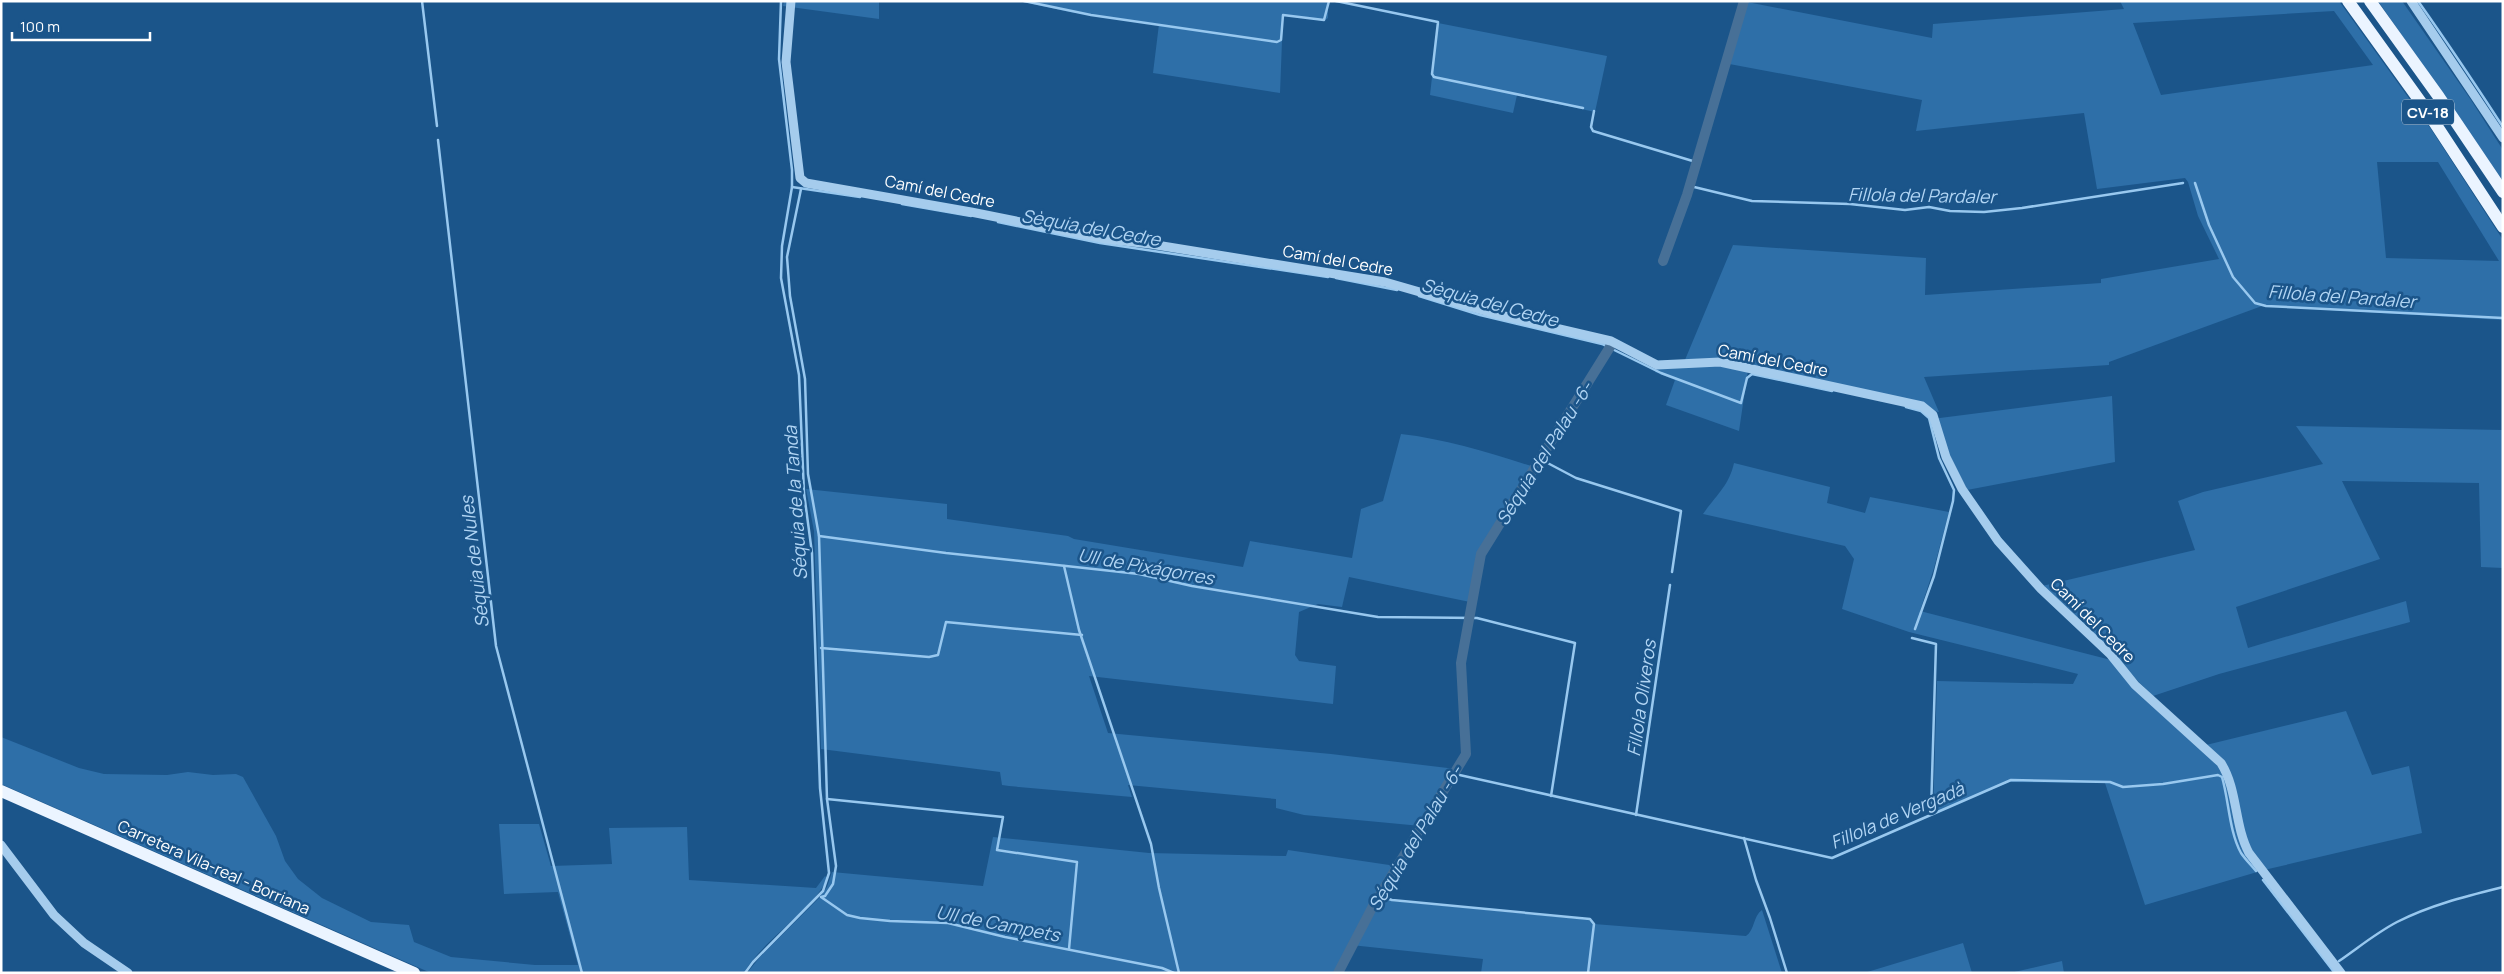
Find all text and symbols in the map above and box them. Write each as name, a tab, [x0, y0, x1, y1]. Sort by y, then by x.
scale bar	[12, 10, 150, 42]
text: 100 m	[20, 16, 60, 37]
road number: CV-18	[2402, 100, 2454, 124]
street label: Camí del Cedre	[883, 170, 997, 212]
water label: Fillola del Pardaler	[1848, 182, 1999, 208]
water label: Sèquia del Cedre	[1020, 203, 1164, 251]
street label: Camí del Cedre	[1281, 239, 1395, 281]
water label: Sèquia del Cedre	[1419, 272, 1562, 332]
water label: Fillola del Pardaler	[2267, 279, 2419, 313]
street label: Camí del Cedre	[1716, 339, 1830, 381]
water label: Séquia del Palau -6-	[1490, 375, 1599, 529]
water label: Séquia de la Tanda	[778, 424, 812, 581]
water label: Séquia de Nules	[454, 493, 494, 629]
water label: Ull de Pixágorres	[1076, 542, 1217, 590]
street label: Camí del Cedre	[2046, 573, 2140, 667]
water label: Fillola Oliveros	[1621, 637, 1661, 758]
water label: Séquia del Palau -6-	[1362, 760, 1469, 915]
water label: Fillola de Vergadà	[1827, 776, 1968, 854]
street label: Carretera Vila-real - Borriana	[114, 814, 314, 920]
water label: Ull de Campets	[934, 899, 1063, 947]

